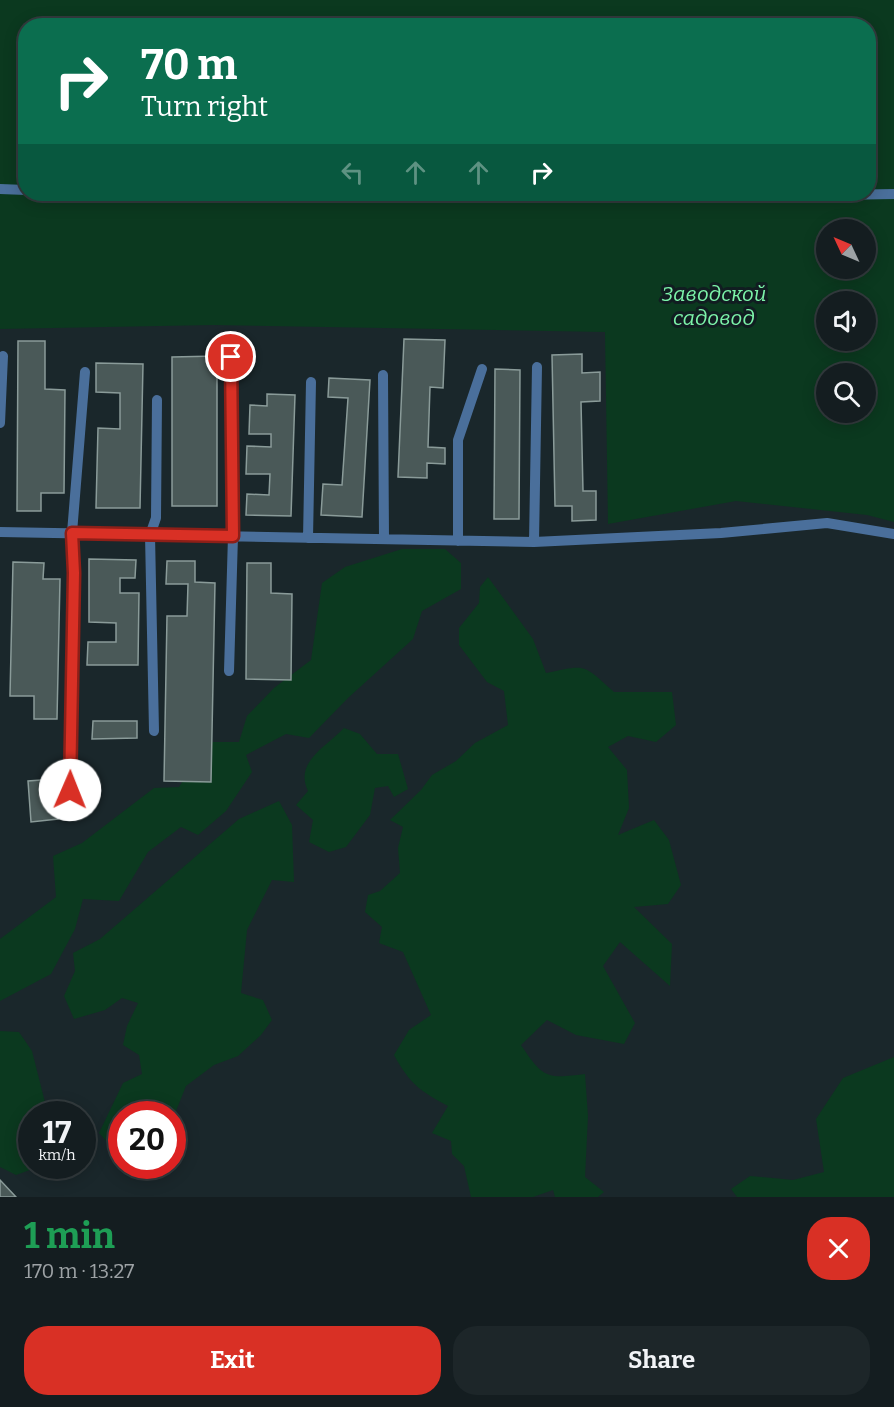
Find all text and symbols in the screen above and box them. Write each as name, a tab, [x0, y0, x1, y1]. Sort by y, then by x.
text: 70 m	[141, 40, 237, 90]
icon: right	[42, 42, 120, 120]
text: Turn right	[141, 91, 268, 123]
icon: left	[336, 156, 369, 189]
icon: ahead	[399, 156, 432, 189]
icon: ahead	[462, 156, 495, 189]
icon: right	[525, 156, 558, 189]
north arrow	[816, 219, 876, 279]
map controls	[816, 219, 876, 423]
park label: Заводской садовод	[662, 281, 766, 331]
button: sound	[816, 291, 876, 351]
pin	[205, 331, 256, 382]
icon: arrive	[214, 340, 247, 373]
button: search	[816, 363, 876, 423]
position arrow	[38, 758, 102, 822]
speed limit sign: 20	[108, 1101, 186, 1179]
text: 17	[43, 1115, 71, 1151]
text: km/h	[38, 1146, 76, 1164]
text: 1 min	[24, 1214, 115, 1258]
button: close	[807, 1217, 870, 1280]
text: 170 m · 13:27	[24, 1259, 134, 1283]
button: Exit	[24, 1326, 441, 1395]
button: Share	[453, 1326, 870, 1395]

